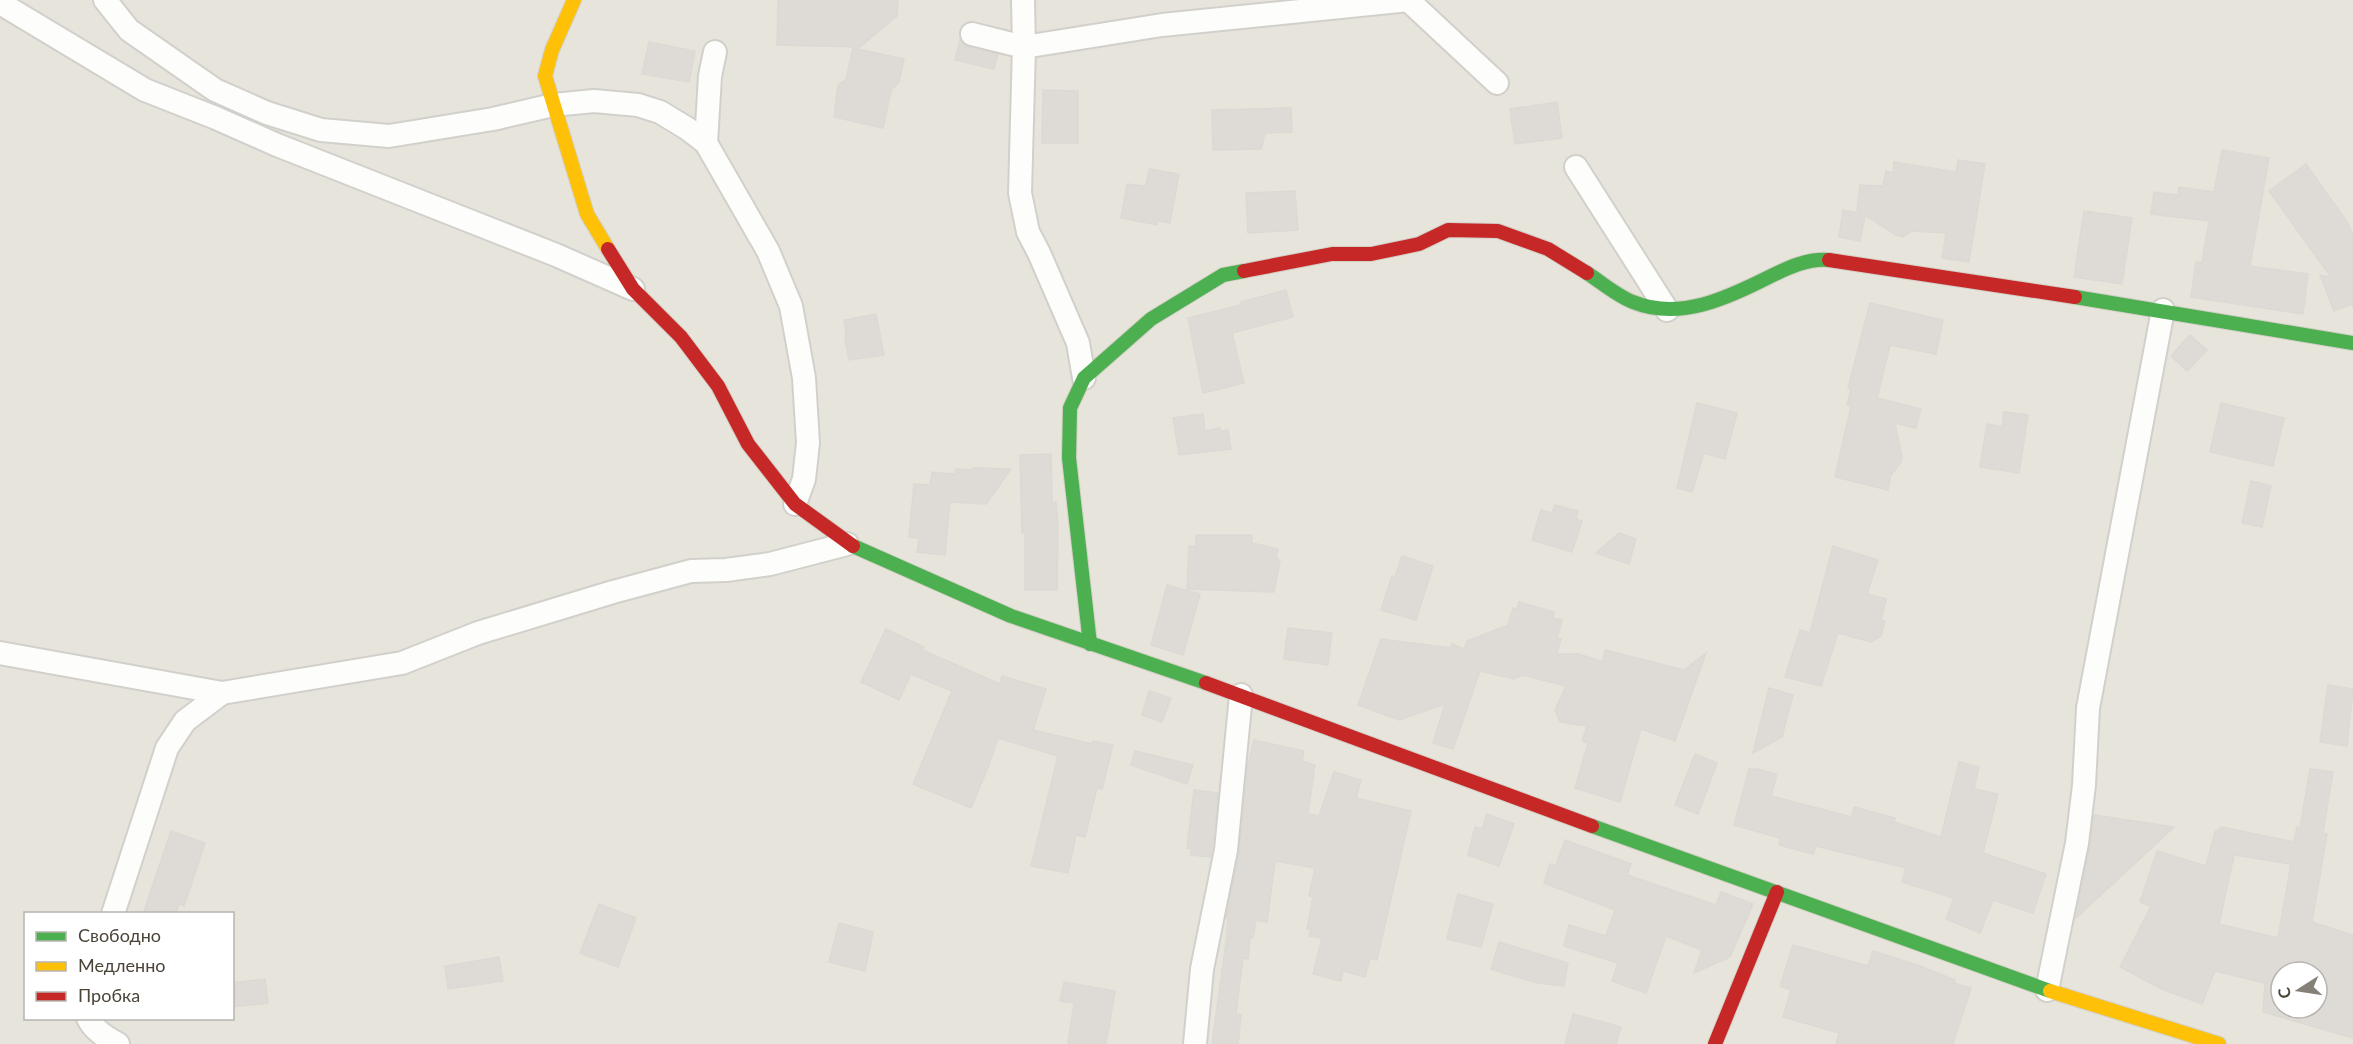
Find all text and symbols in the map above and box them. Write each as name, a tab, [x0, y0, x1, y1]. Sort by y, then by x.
legend	[24, 912, 234, 1020]
text: Свободно	[78, 924, 161, 946]
text: Медленно	[78, 954, 166, 976]
north arrow	[2269, 960, 2329, 1020]
text: Пробка	[78, 984, 140, 1006]
text: С	[2273, 986, 2294, 1000]

